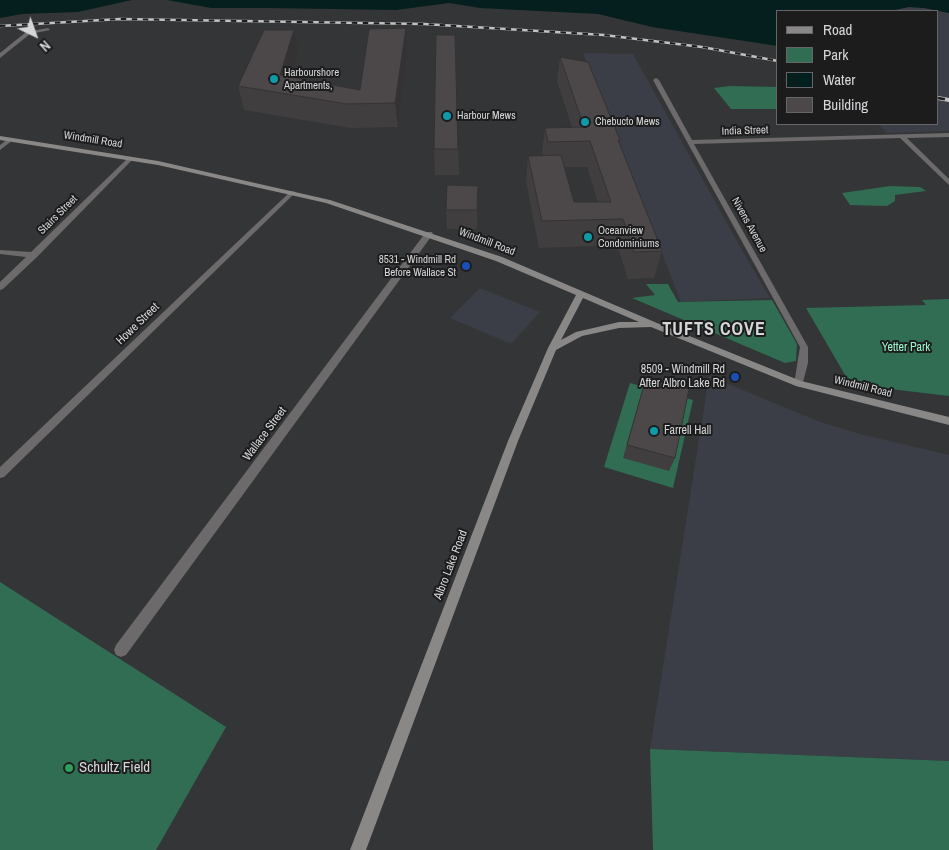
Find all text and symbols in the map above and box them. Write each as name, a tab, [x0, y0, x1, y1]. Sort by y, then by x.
north arrow	[10, 10, 60, 60]
legend	[776, 10, 939, 125]
text: Road	[823, 19, 852, 40]
text: N	[36, 37, 54, 56]
text: Park	[823, 44, 848, 65]
place label: Harbourshore Apartments,	[284, 66, 339, 92]
text: Water	[823, 69, 855, 90]
marker: Harbourshore Apartments,	[268, 73, 280, 85]
text: Building	[823, 94, 868, 115]
place label: Harbour Mews	[457, 109, 516, 123]
marker: Harbour Mews	[441, 110, 453, 122]
place label: Chebucto Mews	[595, 115, 660, 129]
marker: Chebucto Mews	[579, 116, 591, 128]
street label: India Street	[721, 124, 769, 138]
street label: Windmill Road	[63, 129, 123, 151]
street label: Stairs Street	[36, 193, 80, 237]
street label: Nivens Avenue	[728, 195, 770, 255]
place label: Oceanview Condominiums	[598, 224, 659, 250]
street label: Windmill Road	[457, 225, 517, 259]
marker: Oceanview Condominiums	[582, 231, 594, 243]
place label: 8531 - Windmill Rd Before Wallace St	[379, 253, 456, 279]
marker: 8531 - Windmill Rd Before Wallace St	[460, 260, 472, 272]
street label: Howe Street	[114, 300, 162, 348]
district label: TUFTS COVE	[661, 319, 767, 341]
park label: Yetter Park	[882, 341, 930, 355]
place label: 8509 - Windmill Rd After Albro Lake Rd	[639, 363, 725, 391]
marker: 8509 - Windmill Rd After Albro Lake Rd	[729, 371, 741, 383]
street label: Windmill Road	[833, 373, 893, 401]
street label: Wallace Street	[240, 404, 290, 464]
place label: Farrell Hall	[664, 424, 711, 438]
marker: Farrell Hall	[648, 425, 660, 437]
street label: Albro Lake Road	[431, 528, 471, 602]
place label: Schultz Field	[79, 759, 150, 777]
marker: Schultz Field	[63, 762, 75, 774]

